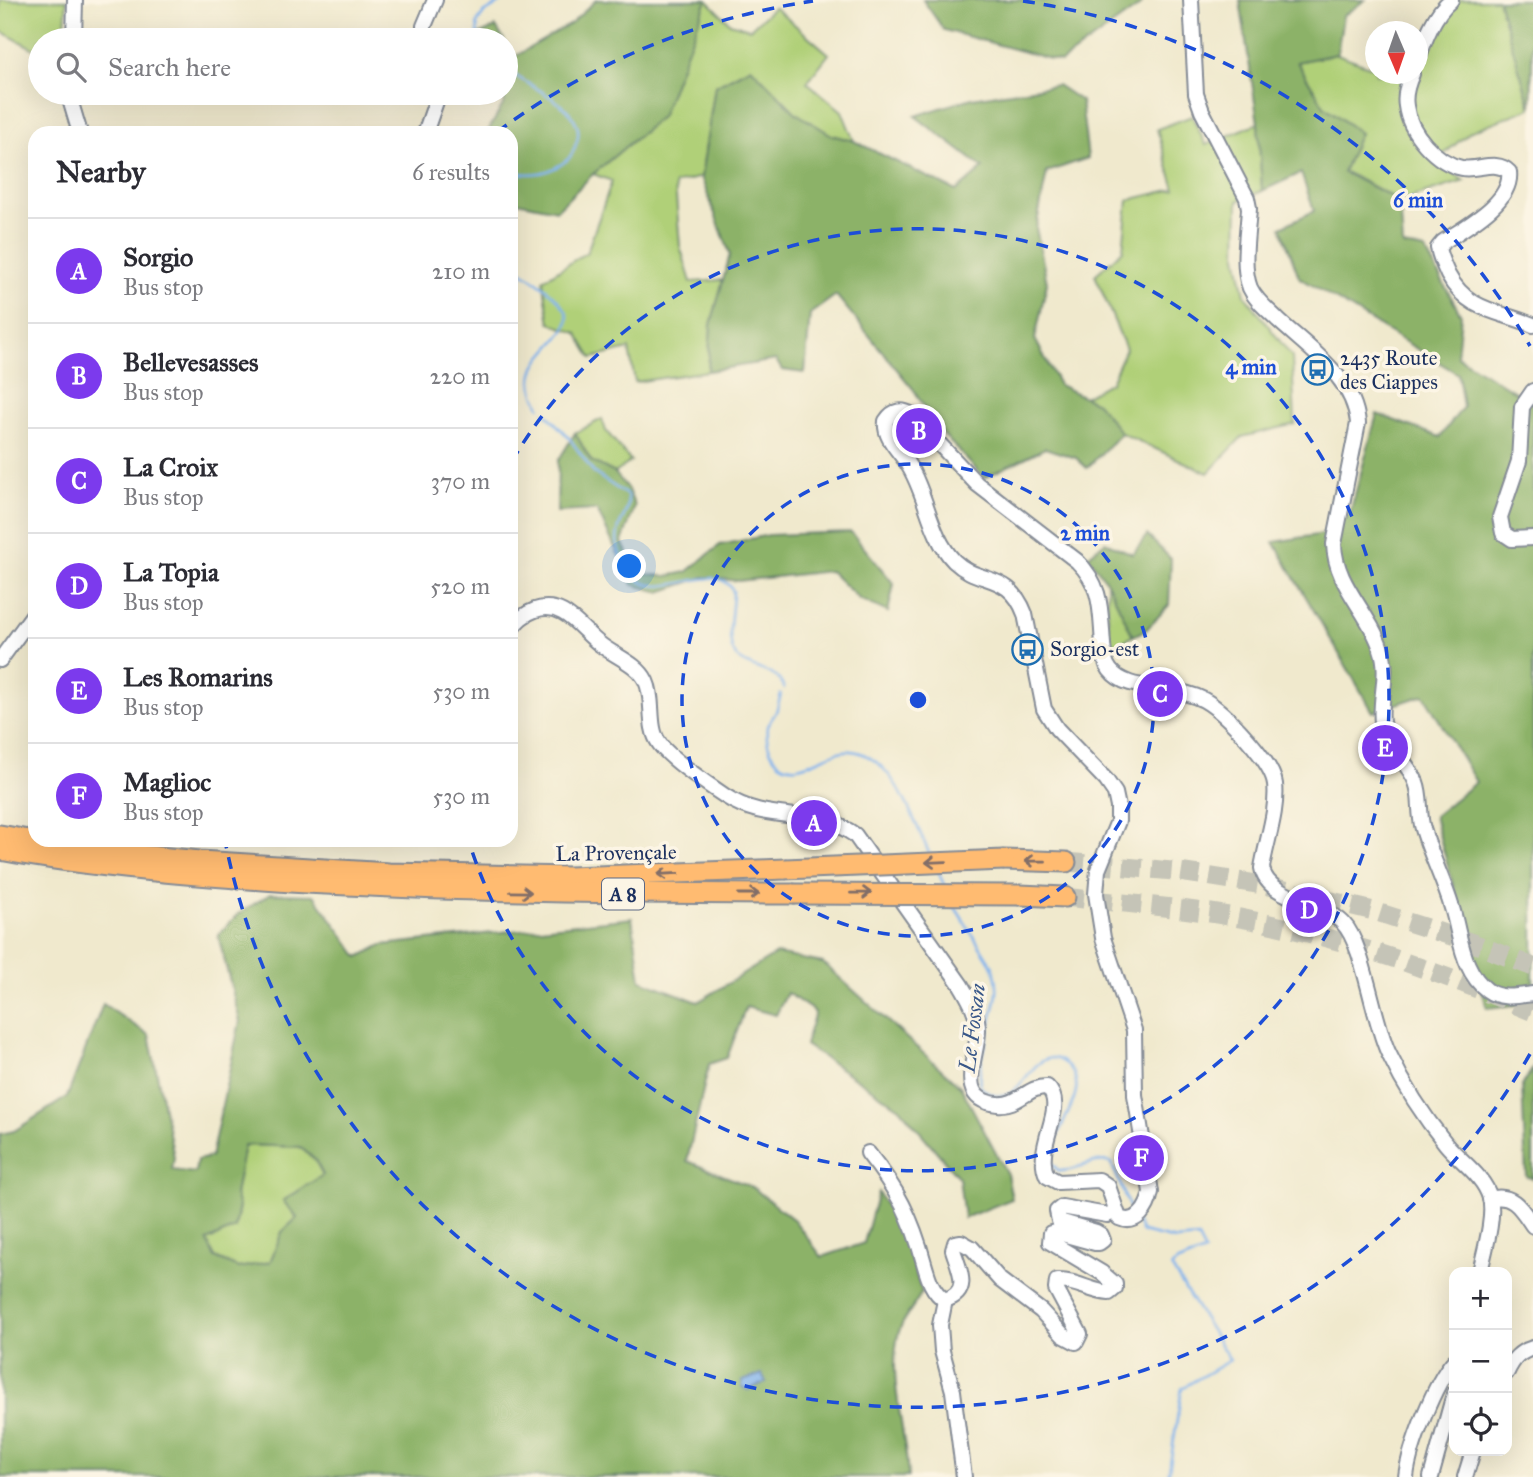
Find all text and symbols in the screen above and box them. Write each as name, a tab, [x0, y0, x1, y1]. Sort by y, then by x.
north arrow	[1365, 21, 1428, 84]
search box	[28, 28, 518, 105]
icon: search	[52, 48, 90, 86]
text: Search here	[108, 51, 231, 83]
text: Nearby	[56, 154, 146, 190]
text: 6 results	[412, 158, 490, 186]
text: 6 min	[1393, 187, 1444, 213]
text: Sorgio	[123, 241, 193, 273]
text: A	[71, 257, 87, 285]
text: 210 m	[432, 257, 490, 285]
text: Bus stop	[123, 273, 204, 301]
place label: 2435 Route des Ciappes	[1340, 345, 1438, 395]
text: Bellevesasses	[123, 346, 258, 378]
bus stop icon: 2435 Route des Ciappes	[1300, 353, 1334, 387]
text: 4 min	[1225, 354, 1277, 380]
text: B	[71, 362, 87, 390]
text: 220 m	[430, 362, 490, 390]
text: Bus stop	[123, 378, 204, 406]
pin: B	[896, 405, 942, 457]
text: La Croix	[123, 451, 218, 483]
text: C	[71, 467, 87, 495]
text: 370 m	[431, 467, 490, 495]
text: Bus stop	[123, 483, 204, 511]
text: 2 min	[1060, 520, 1110, 546]
your location	[612, 549, 646, 583]
text: La Topia	[123, 556, 219, 588]
text: D	[70, 572, 88, 600]
text: 520 m	[430, 572, 490, 600]
text: Bus stop	[123, 588, 204, 616]
bus stop icon: Sorgio-est	[1010, 632, 1044, 666]
place label: Sorgio-est	[1050, 636, 1140, 662]
text: Les Romarins	[123, 661, 273, 693]
pin: C	[1137, 668, 1183, 720]
text: E	[71, 677, 87, 705]
text: 530 m	[432, 677, 490, 705]
centre of rings	[906, 688, 930, 712]
text: Bus stop	[123, 693, 204, 721]
pin: E	[1362, 722, 1408, 774]
text: Maglioc	[123, 766, 211, 798]
text: F	[71, 782, 87, 810]
text: 530 m	[432, 782, 490, 810]
pin: A	[791, 797, 837, 849]
text: Bus stop	[123, 798, 204, 826]
street label: La Provençale	[555, 839, 677, 867]
one-way arrow	[1024, 854, 1047, 868]
one-way arrow	[924, 856, 947, 869]
one-way arrow	[657, 868, 680, 881]
road number: A 8	[602, 878, 644, 909]
pin: D	[1286, 884, 1332, 936]
one-way arrow	[510, 885, 533, 899]
one-way arrow	[849, 886, 872, 900]
one-way arrow	[737, 887, 760, 901]
water label: Le Fossan	[953, 982, 991, 1075]
pin: F	[1118, 1132, 1164, 1184]
map controls	[1449, 1267, 1512, 1456]
button: +	[1449, 1267, 1512, 1330]
button: −	[1449, 1330, 1512, 1393]
button: locate	[1449, 1393, 1512, 1456]

